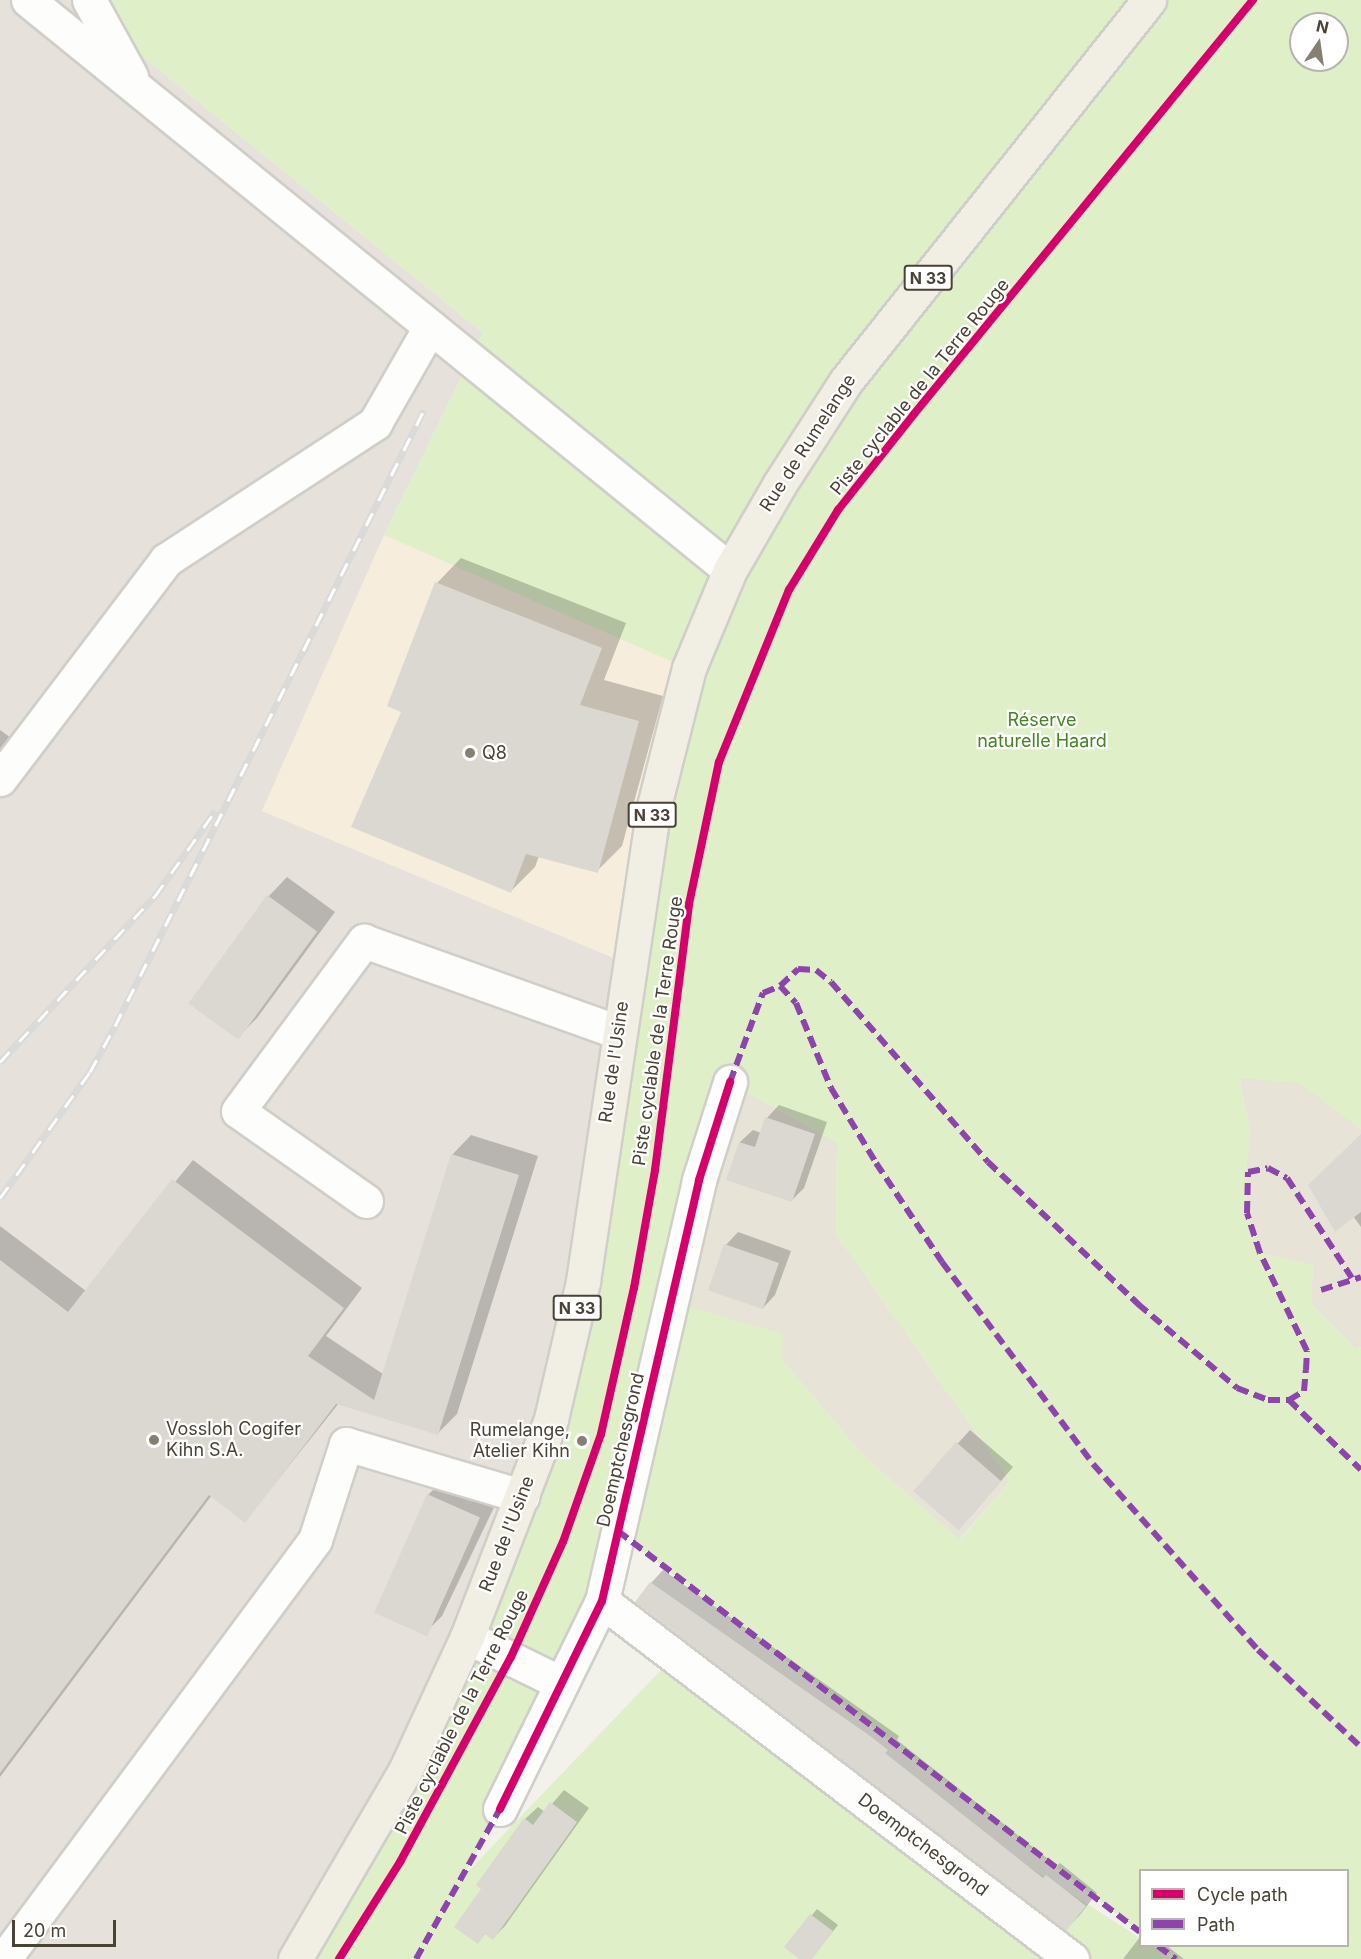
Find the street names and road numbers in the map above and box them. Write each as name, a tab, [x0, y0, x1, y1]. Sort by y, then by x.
road number: N 33	[902, 265, 954, 291]
street label: Piste cyclable de la Terre Rouge	[826, 274, 1014, 500]
street label: Rue de Rumelange	[756, 370, 860, 516]
road number: N 33	[626, 802, 678, 828]
street label: Piste cyclable de la Terre Rouge	[628, 895, 688, 1167]
street label: Rue de l'Usine	[595, 1000, 633, 1124]
road number: N 33	[552, 1295, 602, 1321]
street label: Doemptchesgrond	[593, 1371, 649, 1529]
street label: Rue de l'Usine	[475, 1473, 539, 1595]
street label: Piste cyclable de la Terre Rouge	[391, 1586, 533, 1838]
street label: Doemptchesgrond	[854, 1789, 992, 1901]

